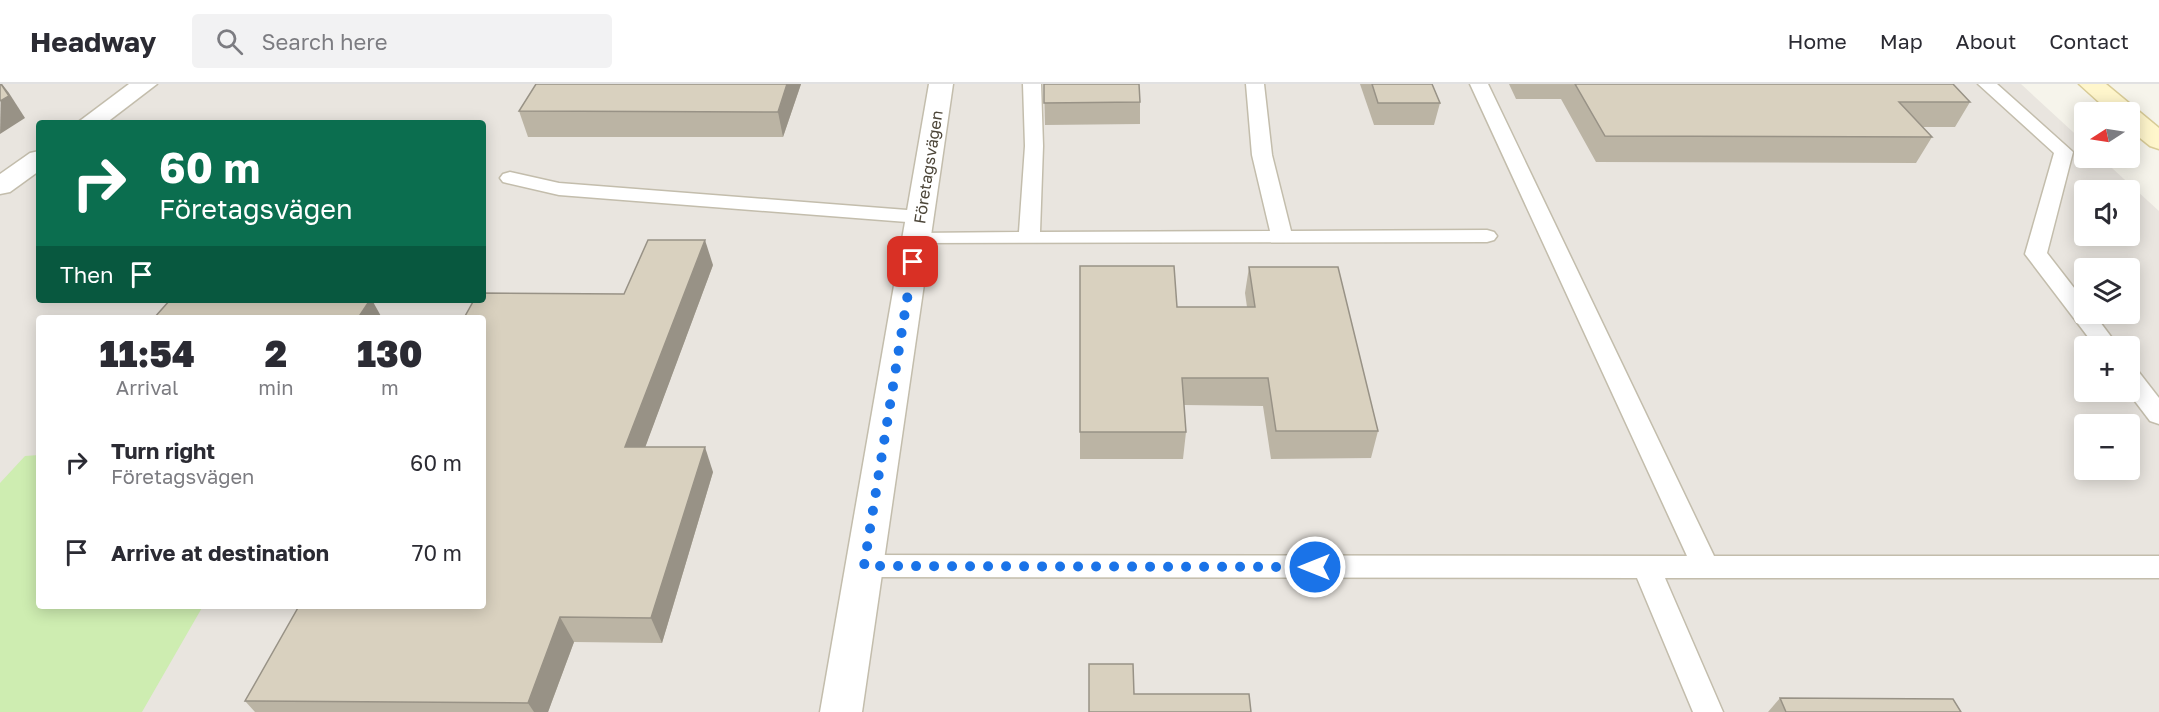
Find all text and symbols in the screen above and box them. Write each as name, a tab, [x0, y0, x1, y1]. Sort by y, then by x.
search box	[192, 14, 612, 68]
text: Headway	[30, 25, 156, 58]
icon: search	[213, 25, 246, 58]
text: Search here	[261, 28, 387, 55]
text: Home	[1787, 28, 1847, 54]
text: Map	[1880, 28, 1923, 54]
text: About	[1956, 28, 2016, 54]
text: Contact	[2049, 28, 2129, 54]
north arrow	[2074, 102, 2140, 168]
map controls	[2074, 102, 2140, 480]
street label: Företagsvägen	[909, 109, 947, 225]
text: 60 m	[159, 142, 260, 192]
icon: right	[60, 144, 138, 222]
button: sound	[2074, 180, 2140, 246]
text: Företagsvägen	[159, 193, 353, 225]
pin	[887, 236, 938, 287]
icon: arrive	[896, 245, 929, 278]
icon: arrive	[125, 258, 158, 291]
button: layers	[2074, 258, 2140, 324]
text: Then	[60, 261, 113, 288]
text: 11:54	[99, 332, 195, 375]
text: 2	[265, 332, 287, 375]
text: 130	[357, 332, 423, 375]
button: +	[2074, 336, 2140, 402]
text: Arrival	[116, 375, 178, 399]
text: min	[258, 375, 294, 399]
text: m	[381, 375, 399, 399]
button: −	[2074, 414, 2140, 480]
text: Turn right	[111, 437, 215, 464]
icon: right	[60, 446, 93, 479]
text: 60 m	[410, 449, 462, 476]
text: Företagsvägen	[111, 464, 254, 488]
position arrow	[1283, 535, 1347, 599]
icon: arrive	[60, 536, 93, 569]
text: Arrive at destination	[111, 539, 329, 566]
text: 70 m	[412, 539, 462, 566]

